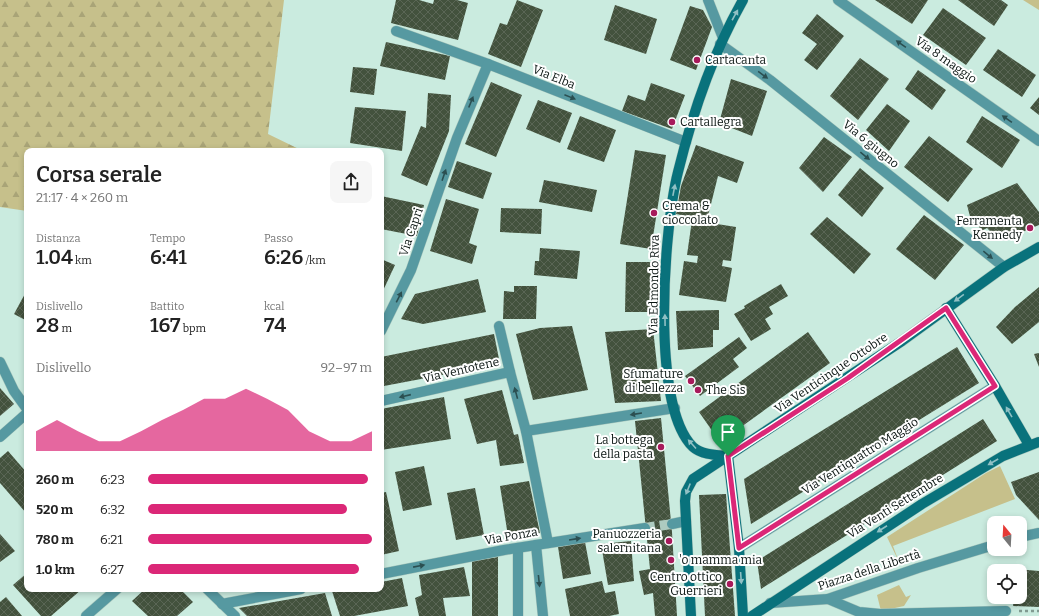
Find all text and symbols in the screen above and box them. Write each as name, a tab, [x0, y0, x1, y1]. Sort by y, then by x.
one-way arrow	[731, 9, 738, 21]
street label: Via 8 maggio	[913, 34, 979, 86]
one-way arrow	[895, 40, 906, 48]
place label: Cartacanta	[705, 53, 766, 67]
marker: Cartacanta	[692, 55, 702, 65]
street label: Via Elba	[531, 62, 578, 92]
one-way arrow	[758, 71, 769, 79]
one-way arrow	[565, 94, 576, 100]
one-way arrow	[469, 95, 475, 107]
place label: Cartallegra	[680, 115, 742, 129]
one-way arrow	[1002, 115, 1012, 123]
marker: Cartallegra	[667, 117, 677, 127]
street label: Via 6 giugno	[840, 117, 902, 171]
one-way arrow	[859, 152, 870, 160]
text: Corsa serale	[36, 161, 162, 188]
button: share	[330, 161, 372, 203]
one-way arrow	[441, 168, 447, 180]
one-way arrow	[671, 184, 677, 196]
text: 21:17 · 4 × 260 m	[36, 190, 128, 205]
place label: Crema & cioccolato	[662, 199, 718, 227]
street label: Via Capri	[396, 206, 426, 258]
marker: Crema & cioccolato	[649, 208, 659, 218]
place label: Ferramenta Kennedy	[956, 214, 1023, 242]
marker: Ferramenta Kennedy	[1025, 223, 1035, 233]
text: Distanza	[36, 232, 80, 245]
text: Tempo	[150, 232, 185, 245]
text: Passo	[264, 232, 293, 245]
street label: Via Edmondo Riva	[646, 234, 662, 335]
text: 1.04	[36, 245, 73, 269]
text: 6:41	[150, 245, 187, 269]
text: 6:26	[264, 245, 303, 269]
one-way arrow	[983, 250, 994, 259]
text: km	[73, 254, 92, 267]
text: /km	[303, 254, 326, 267]
one-way arrow	[396, 291, 402, 302]
one-way arrow	[954, 294, 965, 302]
text: Dislivello	[36, 300, 83, 313]
text: Battito	[150, 300, 184, 313]
text: kcal	[264, 300, 284, 313]
text: 28	[36, 313, 59, 337]
text: 167	[150, 313, 180, 337]
text: 74	[264, 313, 286, 337]
one-way arrow	[662, 313, 668, 326]
text: m	[59, 322, 72, 335]
text: bpm	[180, 322, 206, 335]
street label: Via Venticinque Ottobre	[772, 330, 890, 416]
street label: Via Ventotene	[422, 354, 500, 386]
text: Dislivello	[36, 360, 91, 375]
text: 92–97 m	[320, 360, 372, 375]
place label: Sfumature di bellezza	[623, 367, 683, 395]
marker: Sfumature di bellezza	[686, 376, 696, 386]
place label: The Sis	[706, 383, 746, 397]
marker: The Sis	[693, 385, 703, 395]
one-way arrow	[512, 387, 518, 400]
one-way arrow	[399, 393, 411, 399]
one-way arrow	[1006, 406, 1013, 418]
one-way arrow	[630, 411, 642, 417]
street label: Via Ventiquattro Maggio	[799, 414, 921, 498]
pin	[711, 415, 745, 456]
icon: arrive	[717, 421, 739, 443]
place label: La bottega della pasta	[593, 433, 653, 461]
one-way arrow	[688, 440, 697, 449]
marker: La bottega della pasta	[656, 442, 666, 452]
one-way arrow	[987, 458, 999, 465]
street label: Via Venti Settembre	[844, 471, 946, 541]
text: 260 m	[36, 472, 74, 487]
text: 6:23	[100, 472, 125, 487]
one-way arrow	[684, 483, 690, 495]
text: 520 m	[36, 502, 73, 517]
text: 6:32	[100, 502, 125, 517]
north arrow	[987, 516, 1027, 556]
map controls	[987, 516, 1027, 604]
street label: Via Ponza	[483, 524, 539, 548]
one-way arrow	[876, 525, 888, 532]
place label: Panuozzeria salernitana	[592, 527, 661, 555]
text: 780 m	[36, 532, 74, 547]
text: 6:21	[100, 532, 123, 547]
one-way arrow	[569, 536, 581, 542]
marker: Panuozzeria salernitana	[664, 536, 674, 546]
street label: Piazza della Libertà	[816, 547, 922, 593]
place label: 'o mamma mia	[679, 553, 762, 567]
marker: 'o mamma mia	[666, 555, 676, 565]
text: 1.0 km	[36, 562, 75, 577]
text: 6:27	[100, 562, 124, 577]
one-way arrow	[413, 563, 425, 569]
button: locate	[987, 564, 1027, 604]
place label: Centro ottico Guerrieri	[650, 570, 722, 598]
one-way arrow	[737, 572, 744, 584]
one-way arrow	[536, 575, 543, 587]
marker: Centro ottico Guerrieri	[725, 579, 735, 589]

